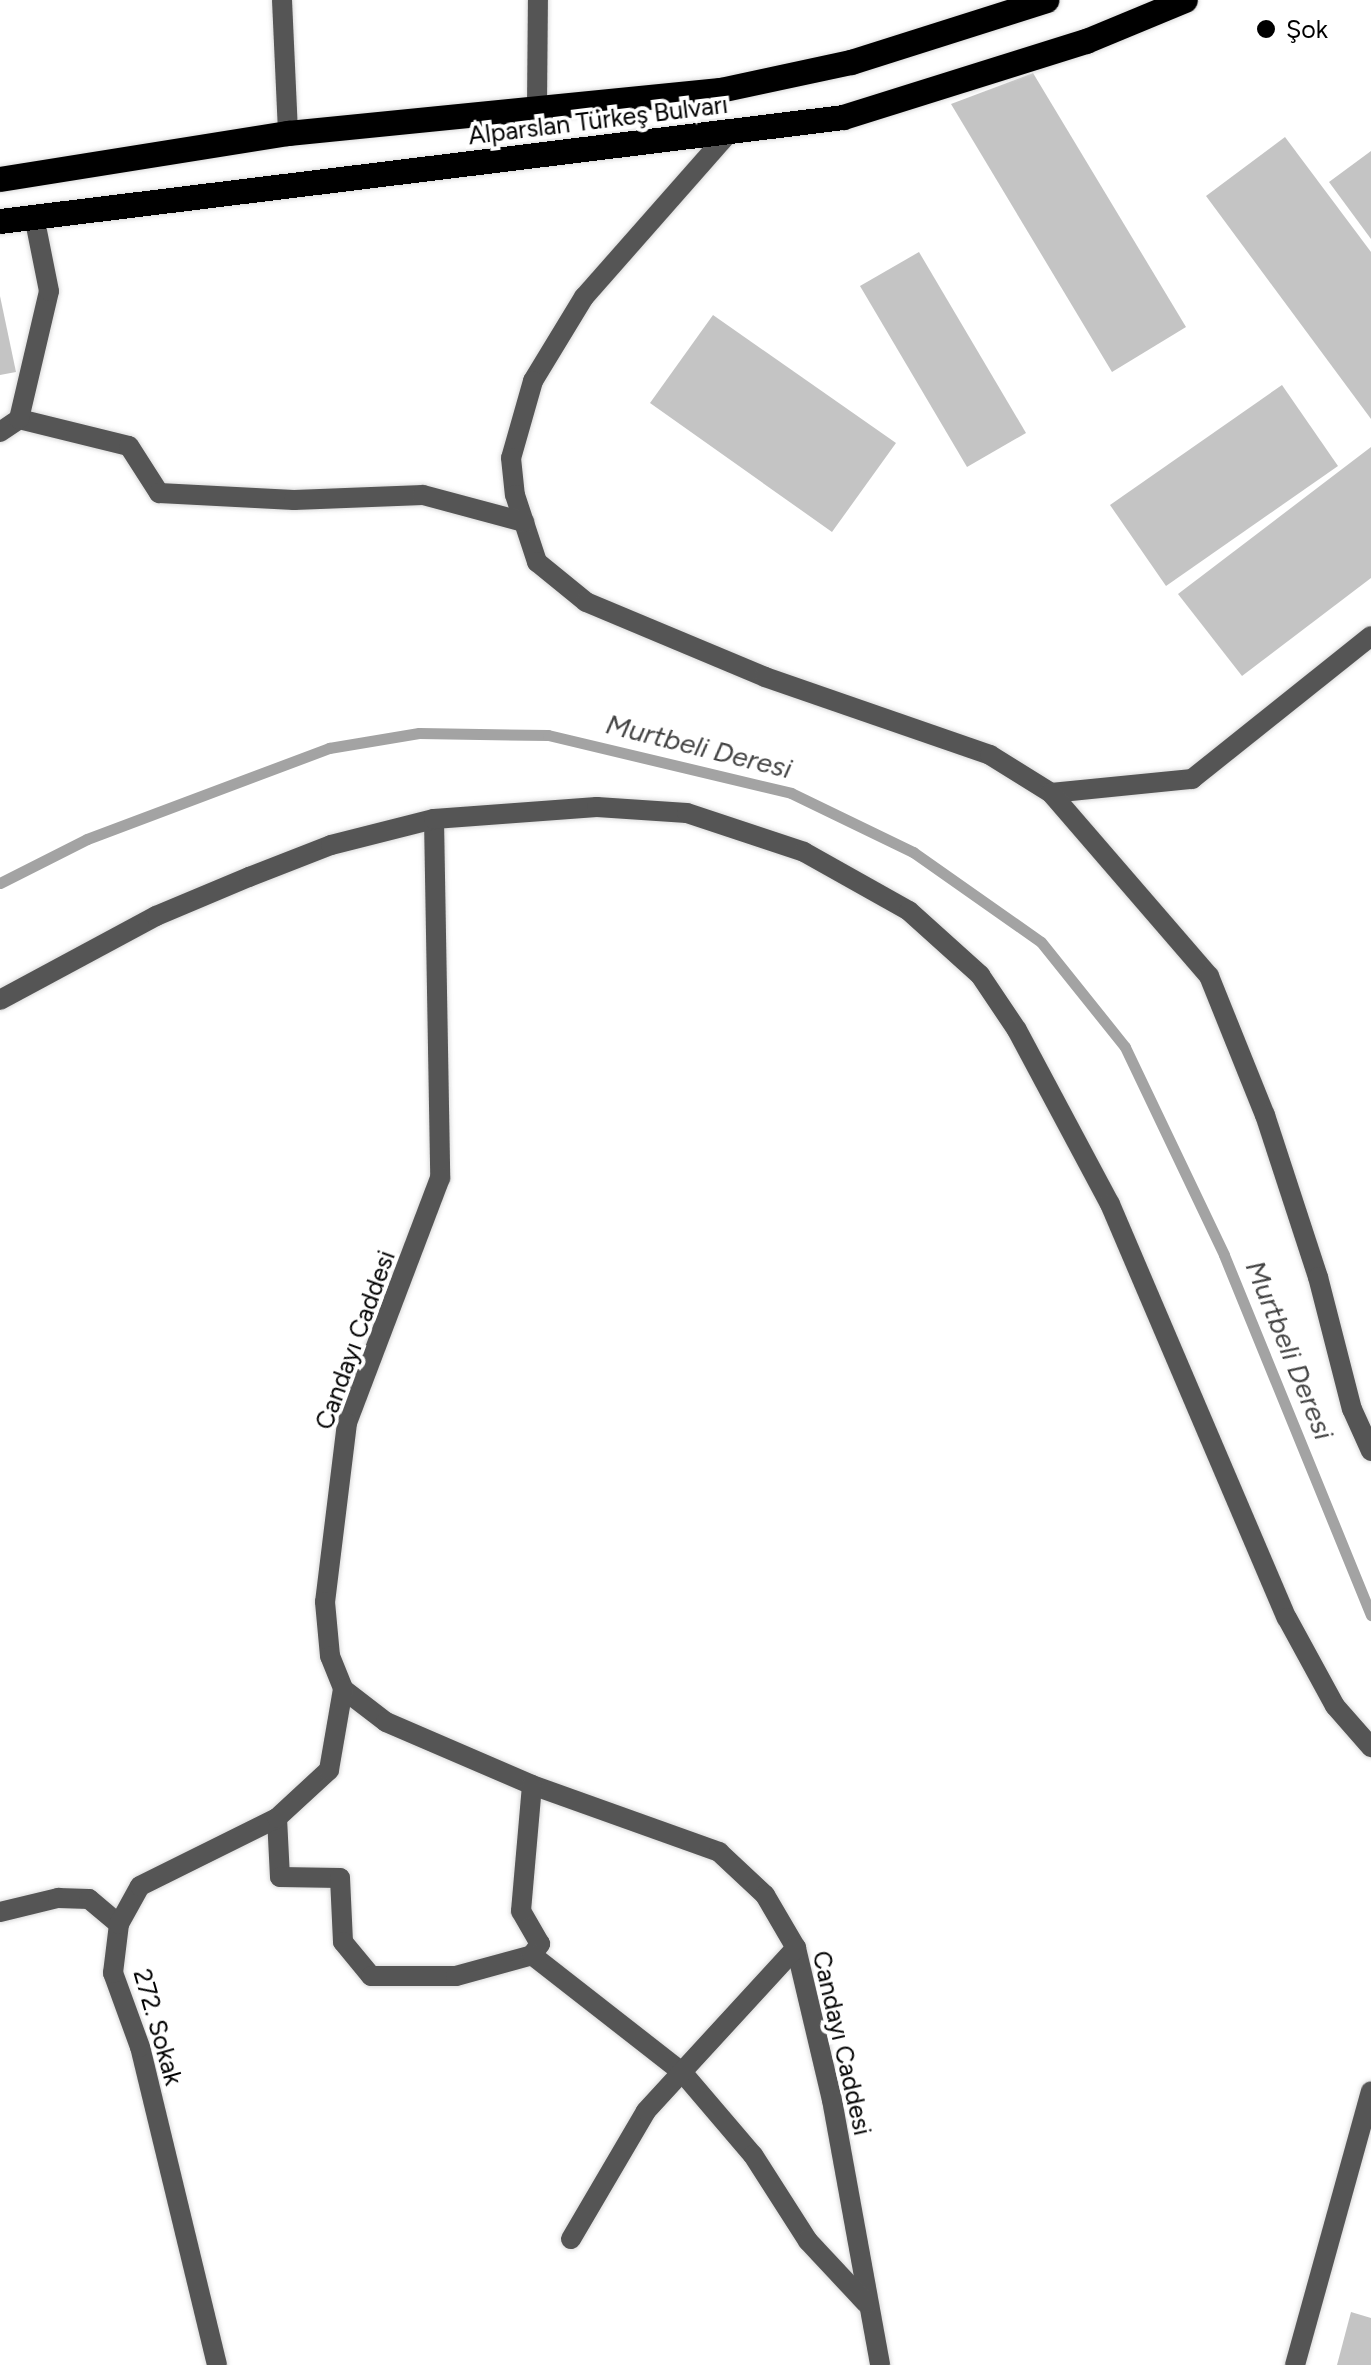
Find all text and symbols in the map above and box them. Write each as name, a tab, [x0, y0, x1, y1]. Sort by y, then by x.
place label: Şok	[1286, 14, 1328, 44]
marker: Şok	[1255, 18, 1277, 40]
street label: Alparslan Türkeş Bulvarı	[466, 89, 730, 151]
water label: Murtbeli Deresi	[603, 707, 795, 785]
street label: Candayı Caddesi	[309, 1246, 401, 1434]
water label: Murtbeli Deresi	[1239, 1256, 1341, 1444]
street label: Candayı Caddesi	[806, 1948, 878, 2138]
street label: 272. Sokak	[127, 1966, 189, 2088]

